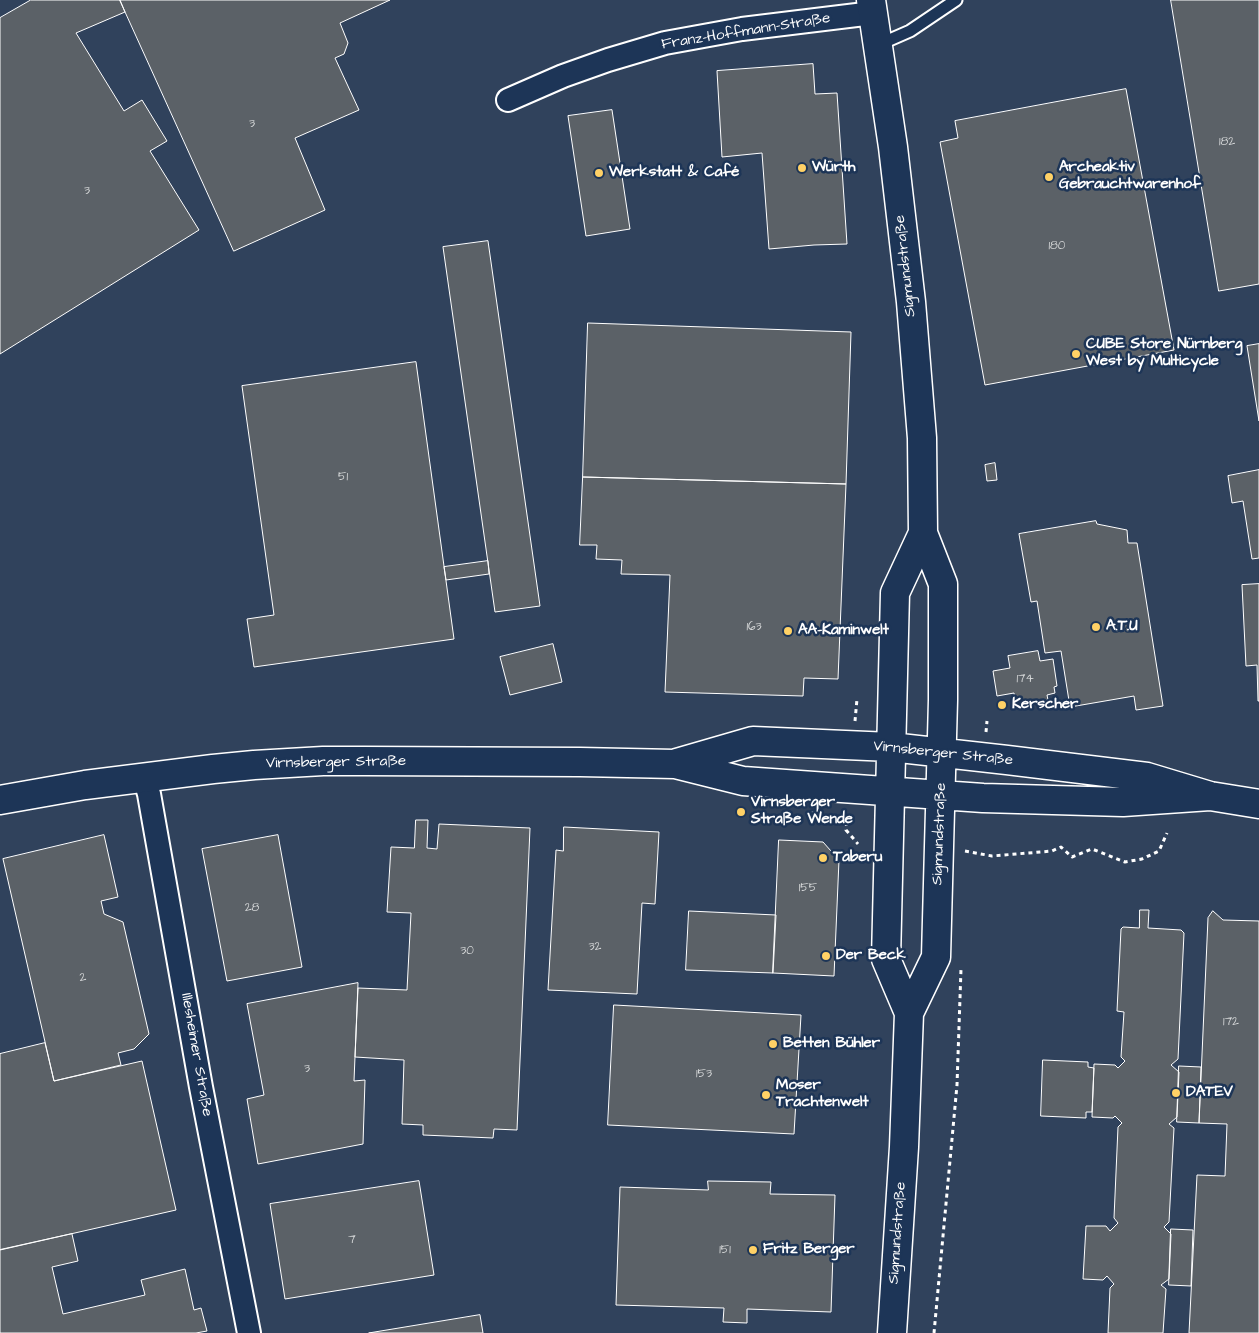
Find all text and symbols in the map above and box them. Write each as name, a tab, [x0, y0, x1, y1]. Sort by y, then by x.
street label: Franz-Hoffmann-Straße	[660, 10, 832, 54]
house number: 3	[249, 117, 255, 131]
house number: 182	[1219, 135, 1235, 149]
place label: Würth	[812, 159, 855, 177]
place label: Archeaktiv Gebrauchtwarenhof	[1059, 159, 1201, 194]
marker: Würth	[796, 162, 808, 174]
place label: Werkstatt & Café	[609, 164, 739, 182]
marker: Werkstatt & Café	[593, 167, 605, 179]
marker: Archeaktiv Gebrauchtwarenhof	[1043, 171, 1055, 183]
house number: 3	[84, 184, 90, 198]
street label: Sigmundstraße	[892, 214, 920, 318]
house number: 180	[1049, 239, 1065, 253]
place label: CUBE Store Nürnberg West by Multicycle	[1086, 336, 1242, 371]
marker: CUBE Store Nürnberg West by Multicycle	[1070, 348, 1082, 360]
house number: 51	[338, 470, 348, 484]
place label: A.T.U	[1106, 618, 1138, 636]
house number: 163	[746, 620, 762, 634]
marker: A.T.U	[1090, 621, 1102, 633]
place label: AA-Kaminwelt	[798, 622, 889, 640]
marker: AA-Kaminwelt	[782, 625, 794, 637]
house number: 174	[1016, 672, 1034, 686]
place label: Kerscher	[1012, 696, 1078, 714]
marker: Kerscher	[996, 699, 1008, 711]
street label: Virnsberger Straße	[872, 738, 1014, 770]
street label: Virnsberger Straße	[266, 753, 406, 773]
street label: Sigmundstraße	[929, 783, 951, 885]
place label: Virnsberger Straße Wende	[751, 794, 853, 829]
marker: Virnsberger Straße Wende	[735, 806, 747, 818]
place label: Taberu	[833, 849, 882, 867]
marker: Taberu	[817, 852, 829, 864]
house number: 155	[799, 881, 817, 895]
house number: 28	[245, 901, 259, 915]
house number: 32	[589, 940, 601, 954]
house number: 30	[460, 944, 474, 958]
place label: Der Beck	[836, 947, 906, 965]
marker: Der Beck	[820, 950, 832, 962]
house number: 2	[80, 971, 86, 985]
street label: Illesheimer Straße	[176, 992, 216, 1118]
house number: 172	[1223, 1015, 1239, 1029]
place label: Betten Bühler	[783, 1035, 880, 1053]
marker: Betten Bühler	[767, 1038, 779, 1050]
house number: 3	[304, 1062, 310, 1076]
house number: 153	[696, 1067, 712, 1081]
place label: Moser Trachtenwelt	[776, 1077, 869, 1112]
place label: DATEV	[1186, 1084, 1233, 1102]
marker: DATEV	[1170, 1087, 1182, 1099]
marker: Moser Trachtenwelt	[760, 1089, 772, 1101]
street label: Sigmundstraße	[885, 1181, 911, 1285]
house number: 7	[348, 1233, 356, 1247]
place label: Fritz Berger	[763, 1241, 855, 1259]
house number: 151	[719, 1243, 731, 1257]
marker: Fritz Berger	[747, 1244, 759, 1256]

